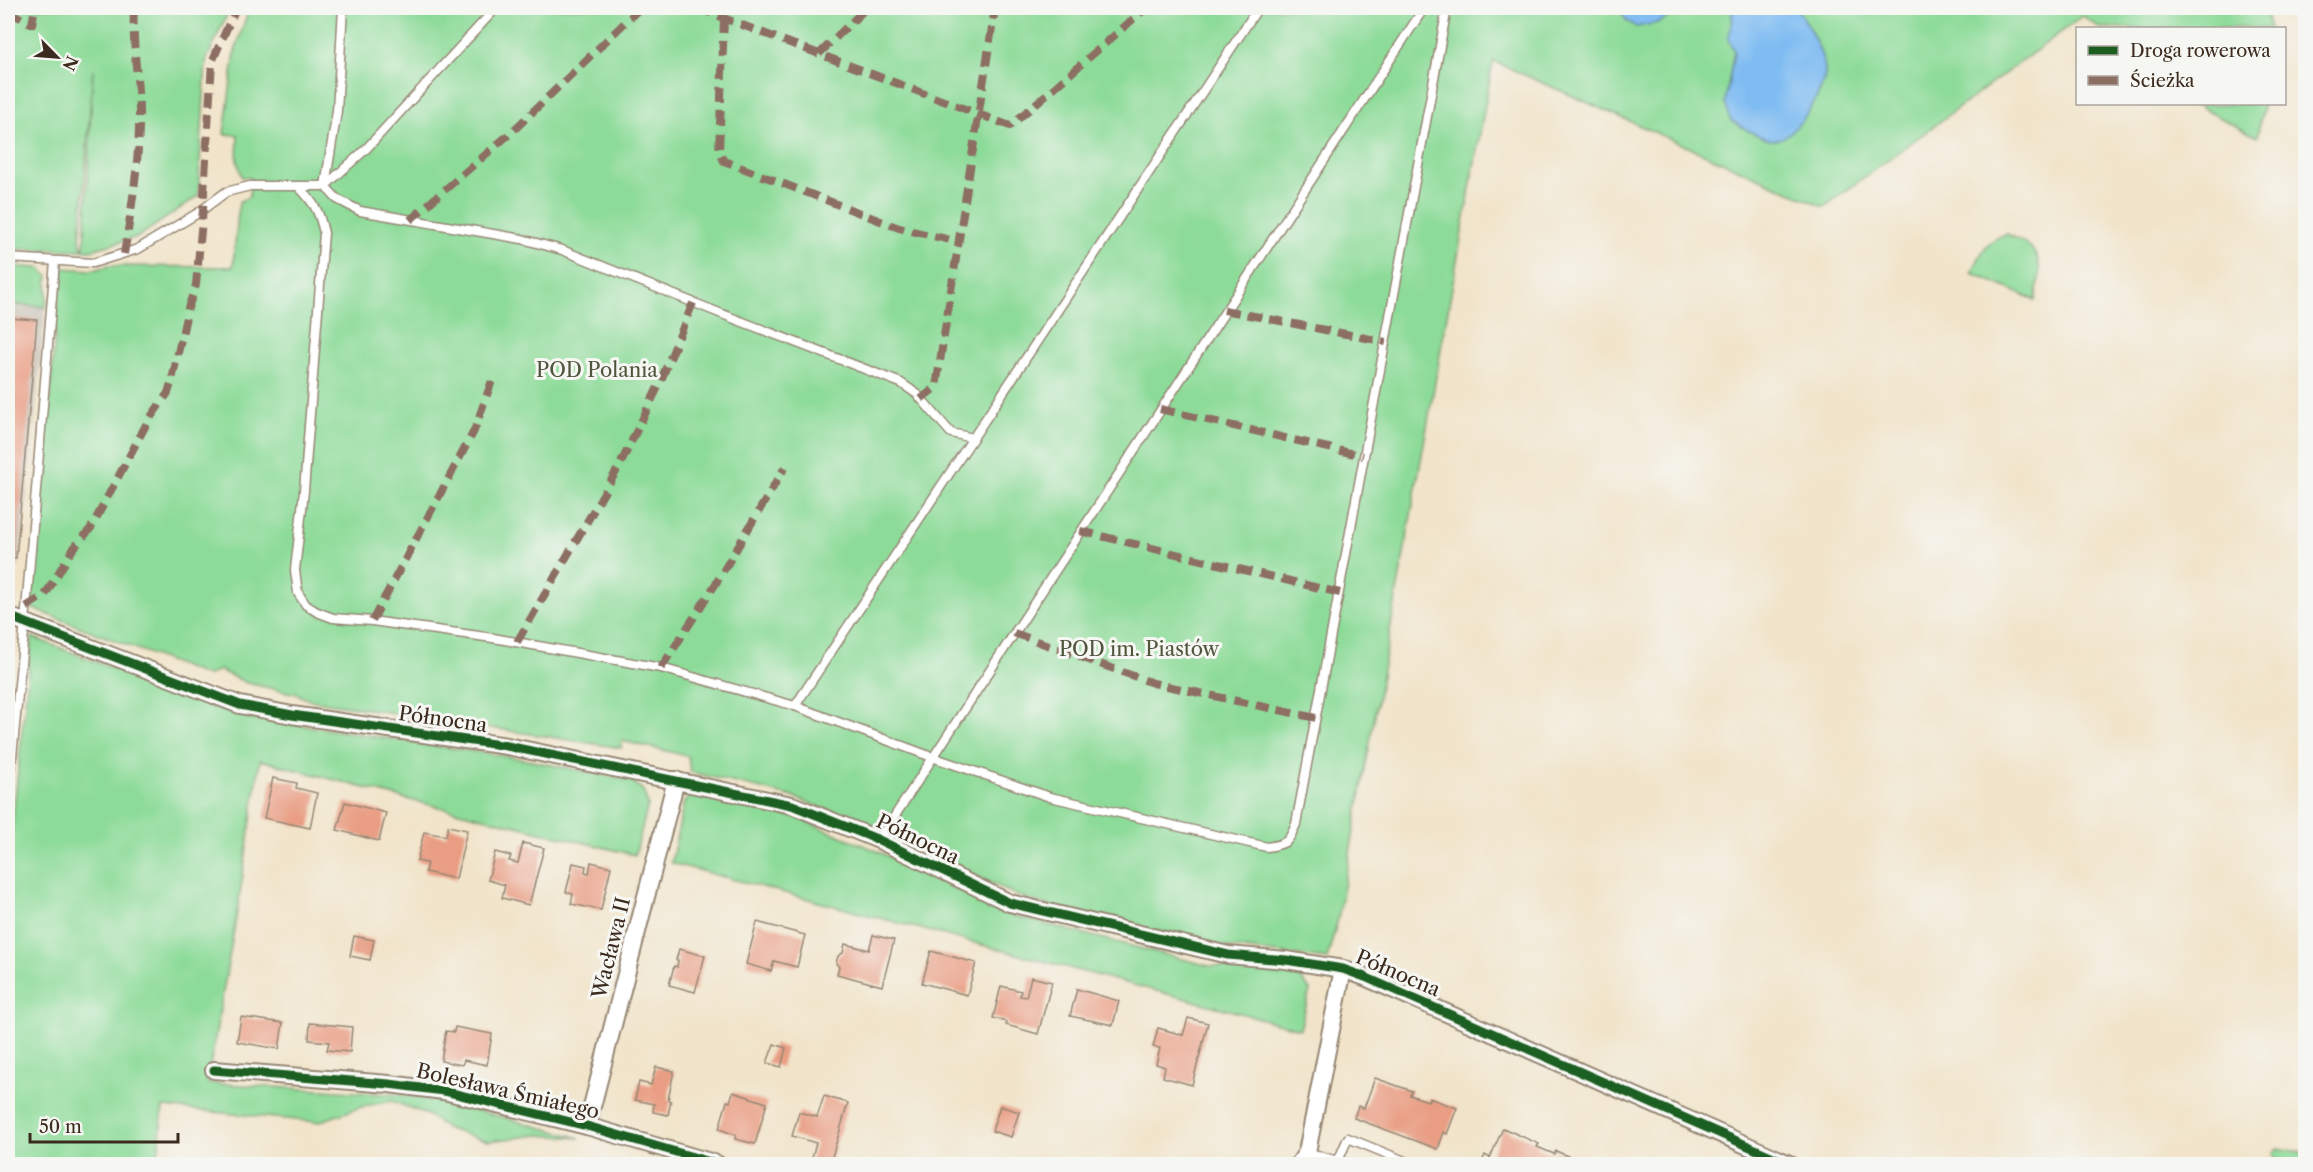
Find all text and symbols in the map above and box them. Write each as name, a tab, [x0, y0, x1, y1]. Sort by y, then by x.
north arrow	[27, 27, 87, 87]
legend	[2076, 27, 2286, 105]
text: Droga rowerowa	[2130, 40, 2271, 62]
text: N	[59, 53, 83, 74]
text: Ścieżka	[2130, 69, 2195, 92]
park label: POD Polania	[536, 358, 658, 382]
park label: POD im. Piastów	[1059, 637, 1220, 661]
street label: Północna	[397, 701, 489, 737]
street label: Północna	[873, 809, 964, 870]
street label: Wacława II	[587, 895, 635, 1002]
street label: Północna	[1352, 944, 1444, 1002]
street label: Bolesława Śmiałego	[414, 1057, 602, 1124]
scale bar	[30, 1106, 178, 1144]
text: 50 m	[39, 1116, 82, 1138]

